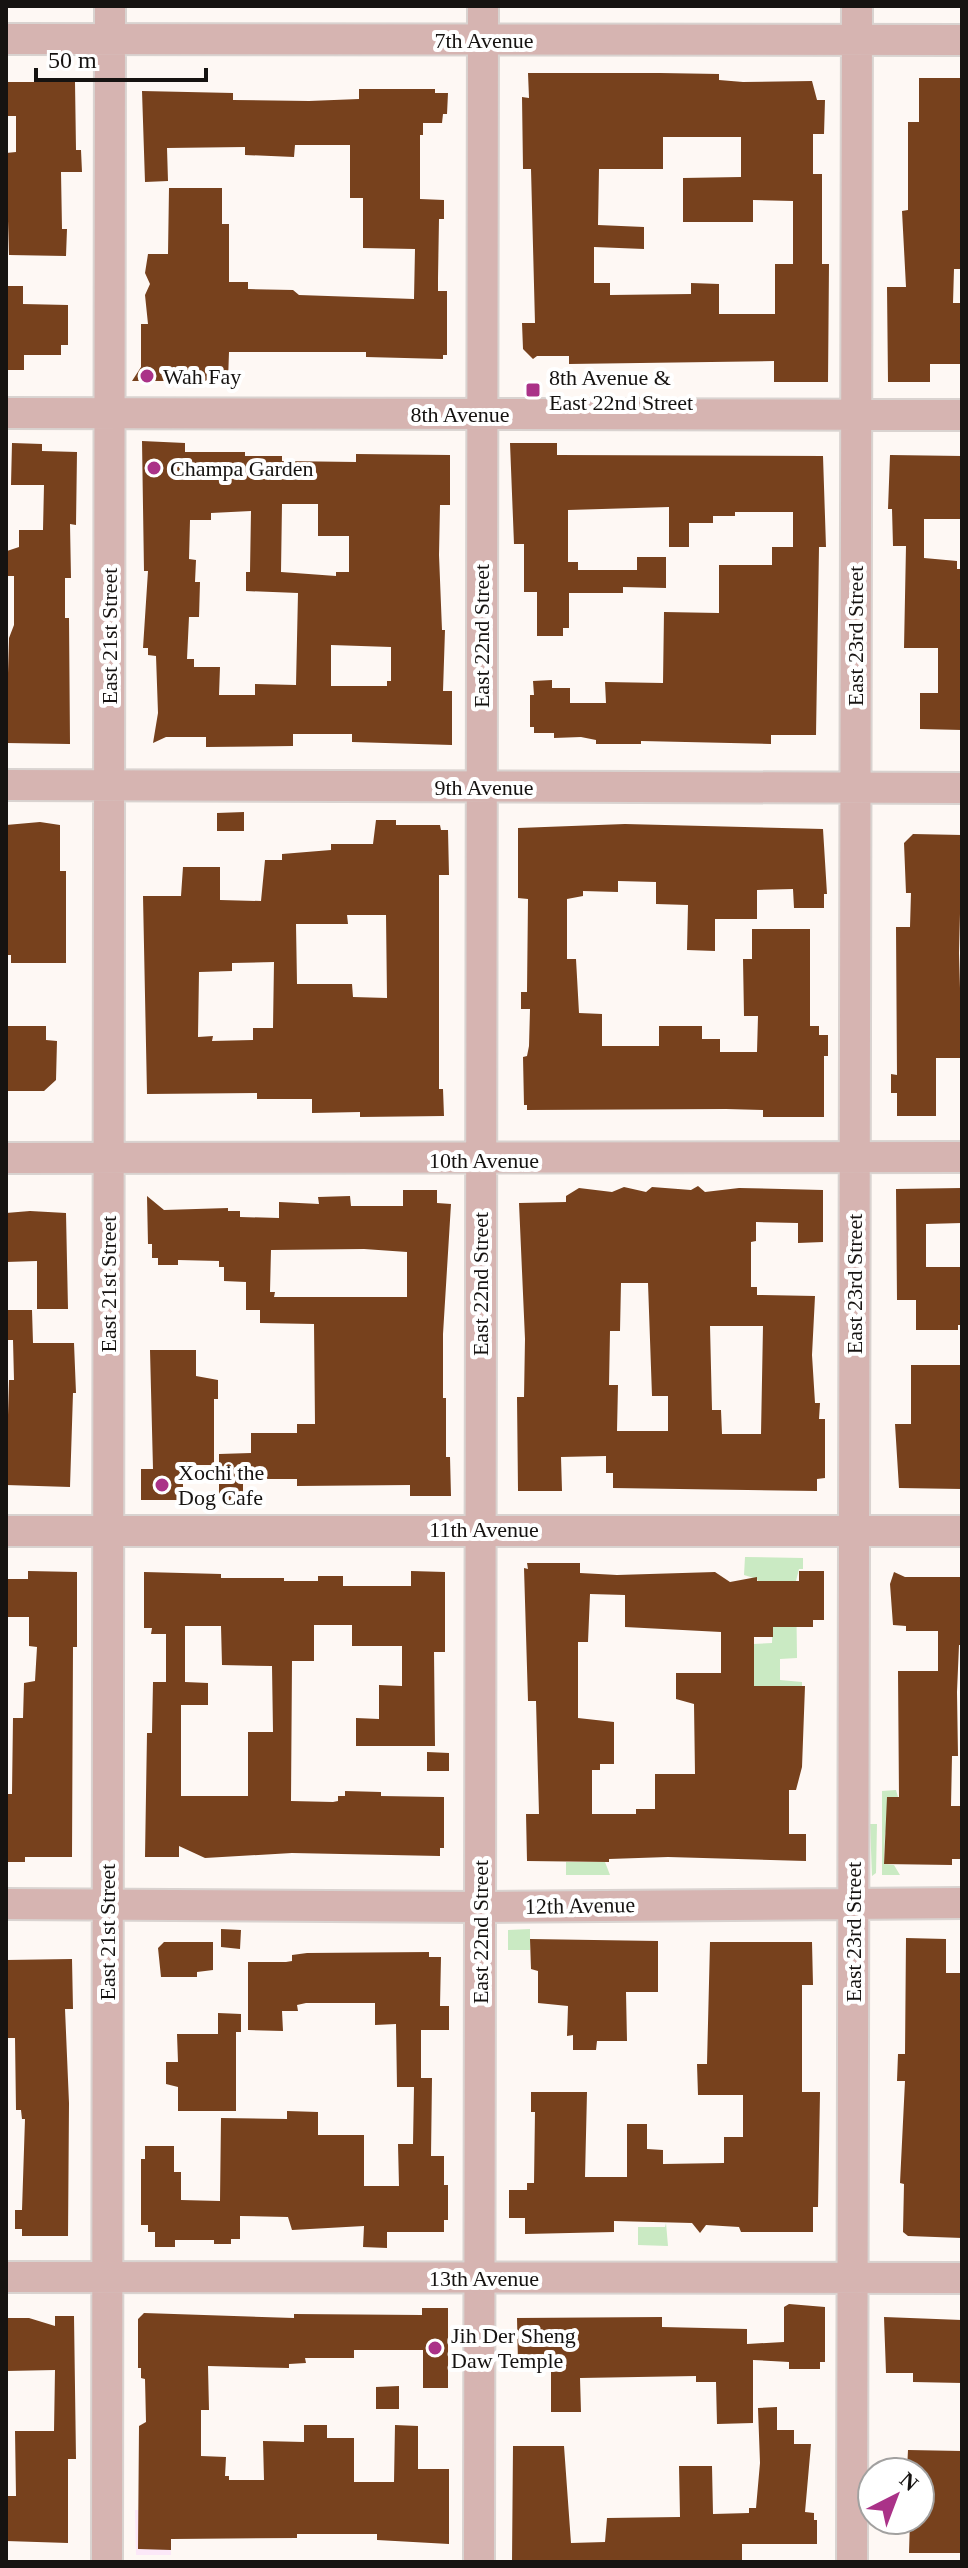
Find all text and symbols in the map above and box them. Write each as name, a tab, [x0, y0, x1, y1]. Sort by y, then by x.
street label: 7th Avenue	[434, 28, 534, 53]
scale bar	[36, 32, 206, 82]
text: 50 m	[48, 47, 97, 73]
place label: Wah Fay	[163, 364, 241, 389]
place label: 8th Avenue & East 22nd Street	[549, 365, 693, 415]
marker: Wah Fay	[138, 367, 156, 385]
marker: 8th Avenue & East 22nd Street	[524, 381, 542, 399]
street label: 8th Avenue	[410, 402, 510, 427]
place label: Champa Garden	[170, 456, 314, 481]
marker: Champa Garden	[145, 459, 163, 477]
street label: East 22nd Street	[469, 564, 494, 708]
street label: East 23rd Street	[843, 566, 868, 706]
street label: East 21st Street	[97, 568, 122, 704]
street label: 9th Avenue	[434, 775, 534, 800]
street label: 10th Avenue	[429, 1148, 539, 1173]
street label: East 22nd Street	[468, 1212, 493, 1356]
street label: East 23rd Street	[842, 1214, 867, 1354]
street label: East 21st Street	[96, 1216, 121, 1352]
place label: Xochi the Dog Cafe	[178, 1460, 264, 1510]
marker: Xochi the Dog Cafe	[153, 1476, 171, 1494]
street label: 11th Avenue	[429, 1517, 539, 1542]
street label: East 22nd Street	[468, 1860, 493, 2004]
street label: East 23rd Street	[841, 1862, 866, 2002]
street label: East 21st Street	[95, 1864, 120, 2000]
street label: 12th Avenue	[525, 1892, 635, 1919]
street label: 13th Avenue	[429, 2266, 539, 2291]
place label: Jih Der Sheng Daw Temple	[451, 2323, 576, 2373]
marker: Jih Der Sheng Daw Temple	[426, 2339, 444, 2357]
north arrow	[856, 2456, 936, 2536]
text: N	[895, 2467, 923, 2496]

